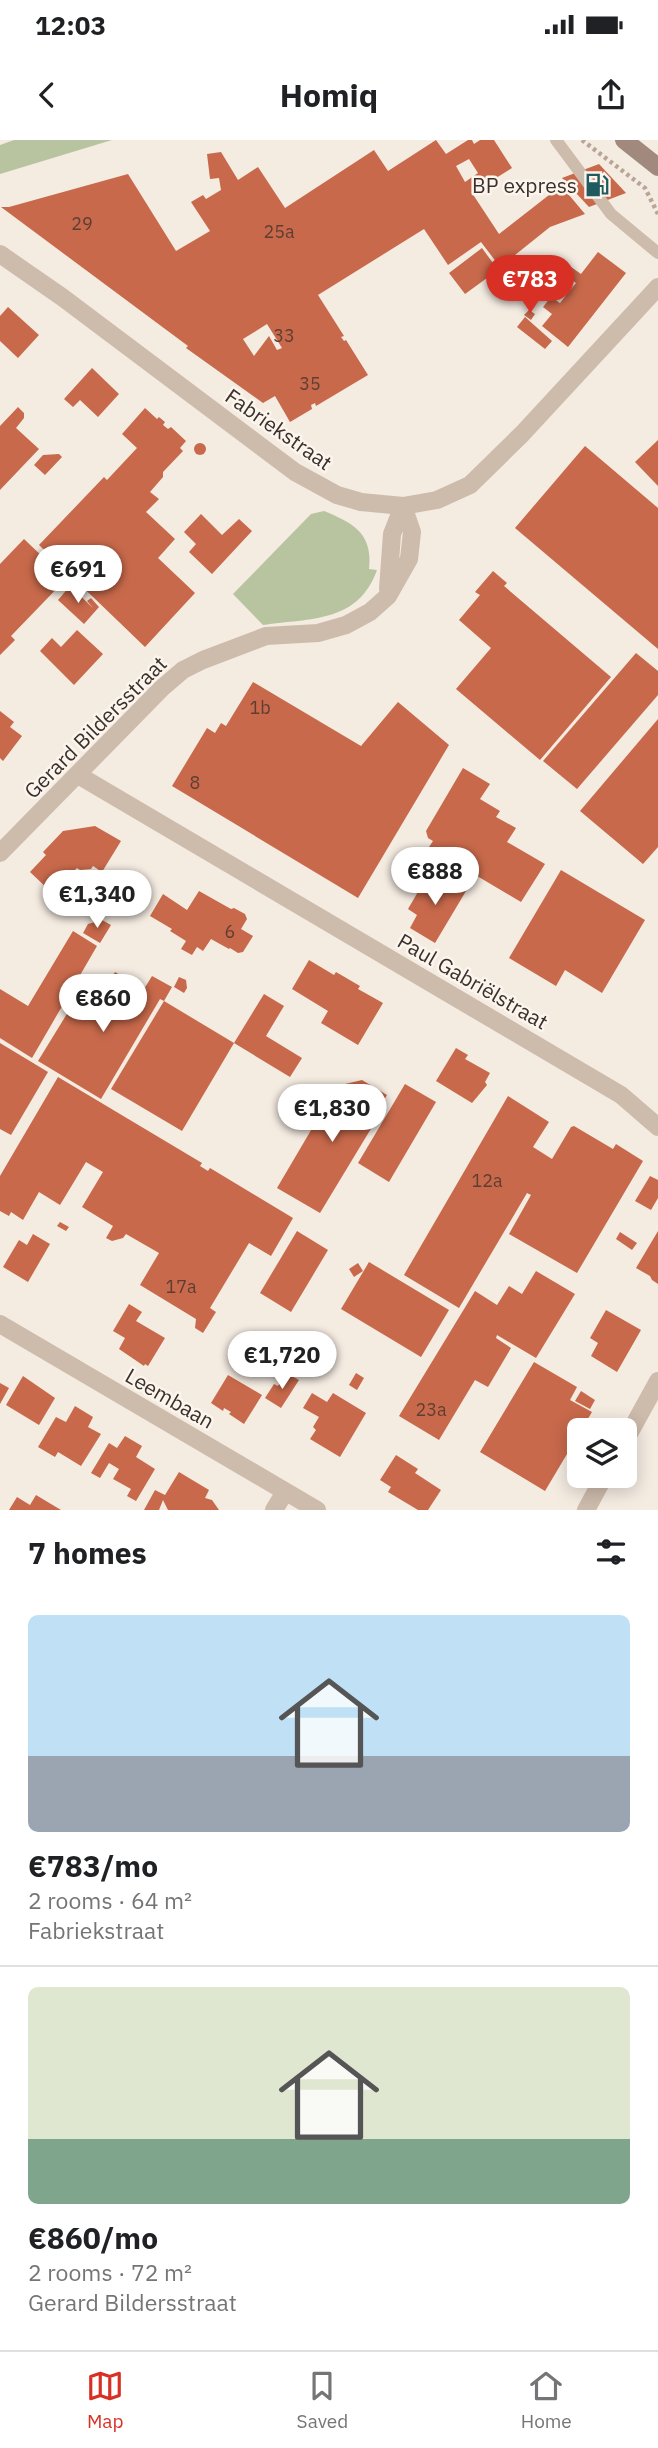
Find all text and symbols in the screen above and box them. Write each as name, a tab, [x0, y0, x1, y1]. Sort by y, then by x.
text: 12:03	[35, 8, 106, 42]
text: Homiq	[280, 74, 378, 116]
icon: back	[28, 76, 66, 114]
icon: share	[592, 76, 630, 114]
place label: BP express	[472, 171, 577, 199]
fuel station icon: BP express	[583, 171, 611, 199]
house number: 29	[71, 212, 93, 235]
house number: 25a	[263, 220, 295, 243]
pin: €783	[489, 256, 571, 315]
text: €783	[502, 263, 558, 293]
house number: 33	[273, 324, 295, 347]
house number: 35	[299, 372, 321, 395]
street label: Fabriekstraat	[220, 382, 338, 476]
pin: €691	[37, 546, 119, 605]
text: €691	[50, 553, 106, 583]
street label: Gerard Bildersstraat	[18, 650, 172, 804]
house number: 1b	[249, 696, 271, 719]
house number: 8	[190, 771, 200, 794]
pin: €888	[394, 848, 476, 907]
text: €888	[407, 855, 463, 885]
pin: €1,340	[40, 870, 154, 930]
text: €1,340	[59, 878, 135, 908]
house number: 6	[225, 920, 235, 943]
street label: Paul Gabriëlstraat	[393, 927, 553, 1035]
pin: €860	[62, 974, 144, 1034]
text: €860	[75, 982, 131, 1012]
pin: €1,830	[275, 1084, 389, 1144]
text: €1,830	[294, 1092, 370, 1122]
house number: 12a	[471, 1169, 503, 1192]
house number: 17a	[165, 1275, 197, 1298]
pin: €1,720	[225, 1332, 339, 1391]
text: €1,720	[244, 1339, 320, 1369]
street label: Leembaan	[120, 1361, 220, 1435]
house number: 23a	[415, 1398, 447, 1421]
map controls	[567, 1418, 637, 1488]
button: layers	[567, 1418, 637, 1488]
text: 7 homes	[28, 1533, 147, 1572]
icon: filters	[592, 1533, 630, 1571]
icon: home	[266, 1660, 392, 1786]
text: €783/mo	[28, 1846, 158, 1885]
text: 2 rooms · 64 m²	[28, 1885, 192, 1915]
text: Fabriekstraat	[28, 1915, 164, 1945]
icon: home	[266, 2032, 392, 2158]
text: €860/mo	[28, 2218, 158, 2257]
text: 2 rooms · 72 m²	[28, 2257, 192, 2287]
text: Gerard Bildersstraat	[28, 2287, 237, 2317]
tab: Map	[86, 2367, 124, 2433]
tab: Saved	[297, 2367, 348, 2433]
tab: Home	[521, 2367, 572, 2433]

